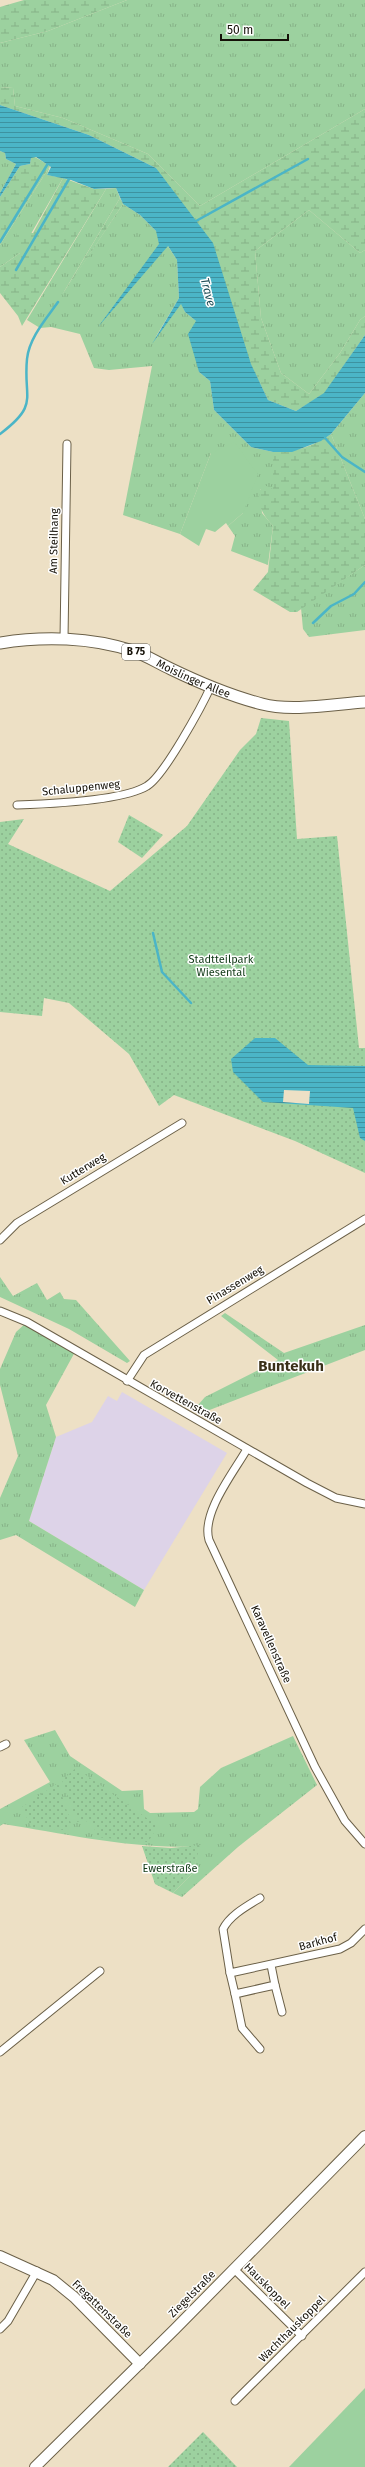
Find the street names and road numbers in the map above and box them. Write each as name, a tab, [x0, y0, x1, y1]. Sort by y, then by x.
street label: Am Steilhang	[47, 508, 61, 574]
road number: B 75	[122, 644, 150, 660]
street label: Moislinger Allee	[154, 656, 232, 700]
street label: Schaluppenweg	[41, 777, 121, 799]
street label: Kutterweg	[58, 1150, 108, 1188]
street label: Pinassenweg	[204, 1263, 266, 1307]
street label: Korvettenstraße	[148, 1377, 224, 1427]
street label: Karavellenstraße	[248, 1603, 294, 1685]
street label: Barkhof	[297, 1930, 340, 1953]
street label: Hauskoppel	[241, 2260, 293, 2312]
street label: Ziegelstraße	[166, 2268, 218, 2320]
street label: Fregattenstraße	[69, 2277, 135, 2341]
street label: Wachthauskoppel	[256, 2293, 328, 2365]

